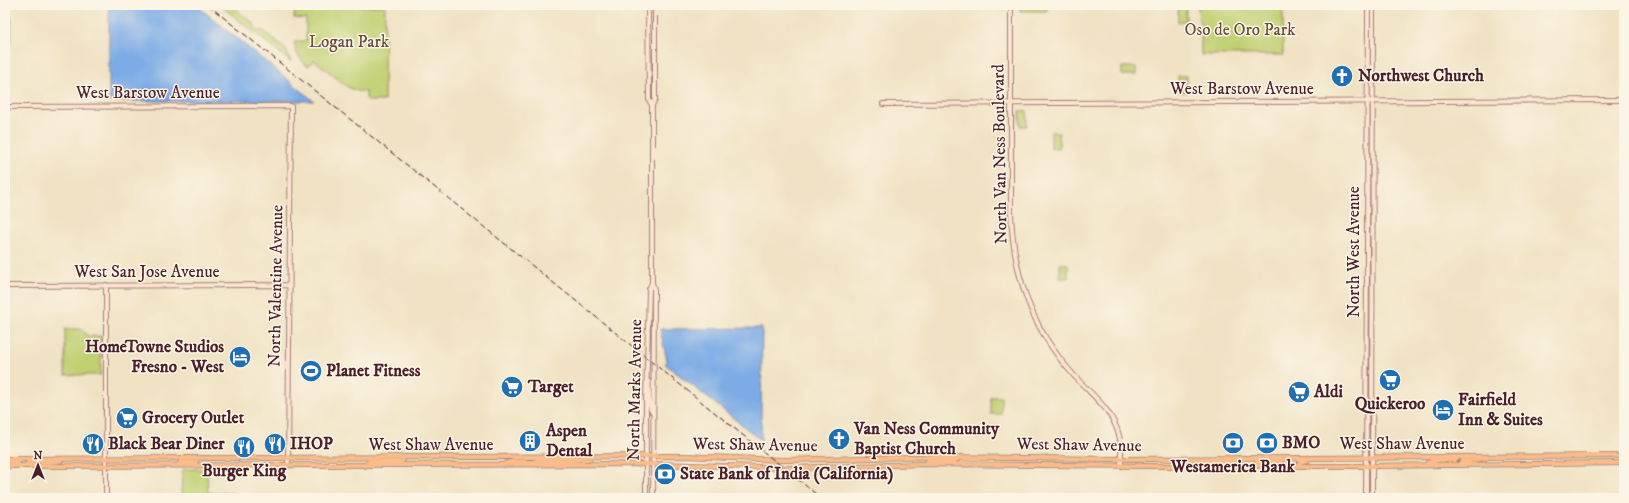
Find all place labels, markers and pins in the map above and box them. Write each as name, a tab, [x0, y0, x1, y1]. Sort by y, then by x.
church icon: Northwest Church	[1329, 63, 1355, 89]
place label: Northwest Church	[1358, 65, 1484, 87]
place label: HomeTowne Studios Fresno - West	[85, 336, 225, 378]
hotel icon: HomeTowne Studios Fresno - West	[227, 344, 253, 370]
sports icon: Planet Fitness	[298, 358, 324, 384]
place label: Planet Fitness	[326, 360, 421, 382]
supermarket icon: Quickeroo	[1377, 367, 1403, 393]
supermarket icon: Target	[499, 374, 525, 400]
place label: Target	[527, 376, 574, 398]
supermarket icon: Aldi	[1286, 379, 1312, 405]
place label: Aldi	[1313, 381, 1343, 403]
place label: Fairfield Inn & Suites	[1458, 389, 1543, 431]
place label: Quickeroo	[1355, 393, 1425, 415]
hotel icon: Fairfield Inn & Suites	[1430, 397, 1456, 423]
supermarket icon: Grocery Outlet	[114, 405, 140, 431]
place label: Grocery Outlet	[142, 407, 245, 429]
place label: Van Ness Community Baptist Church	[853, 418, 1000, 460]
place label: Aspen Dental	[545, 420, 593, 462]
church icon: Van Ness Community Baptist Church	[826, 426, 852, 452]
building icon: Aspen Dental	[517, 428, 543, 454]
bank icon: Westamerica Bank	[1220, 430, 1246, 456]
bank icon: BMO	[1254, 430, 1280, 456]
restaurant icon: Black Bear Diner	[80, 431, 106, 457]
restaurant icon: IHOP	[262, 431, 288, 457]
place label: BMO	[1282, 432, 1320, 454]
place label: Black Bear Diner	[108, 433, 225, 455]
place label: IHOP	[290, 433, 333, 455]
restaurant icon: Burger King	[231, 434, 257, 460]
place label: Westamerica Bank	[1170, 456, 1296, 478]
place label: Burger King	[202, 460, 287, 482]
bank icon: State Bank of India (California)	[652, 461, 678, 487]
place label: State Bank of India (California)	[680, 463, 893, 485]

